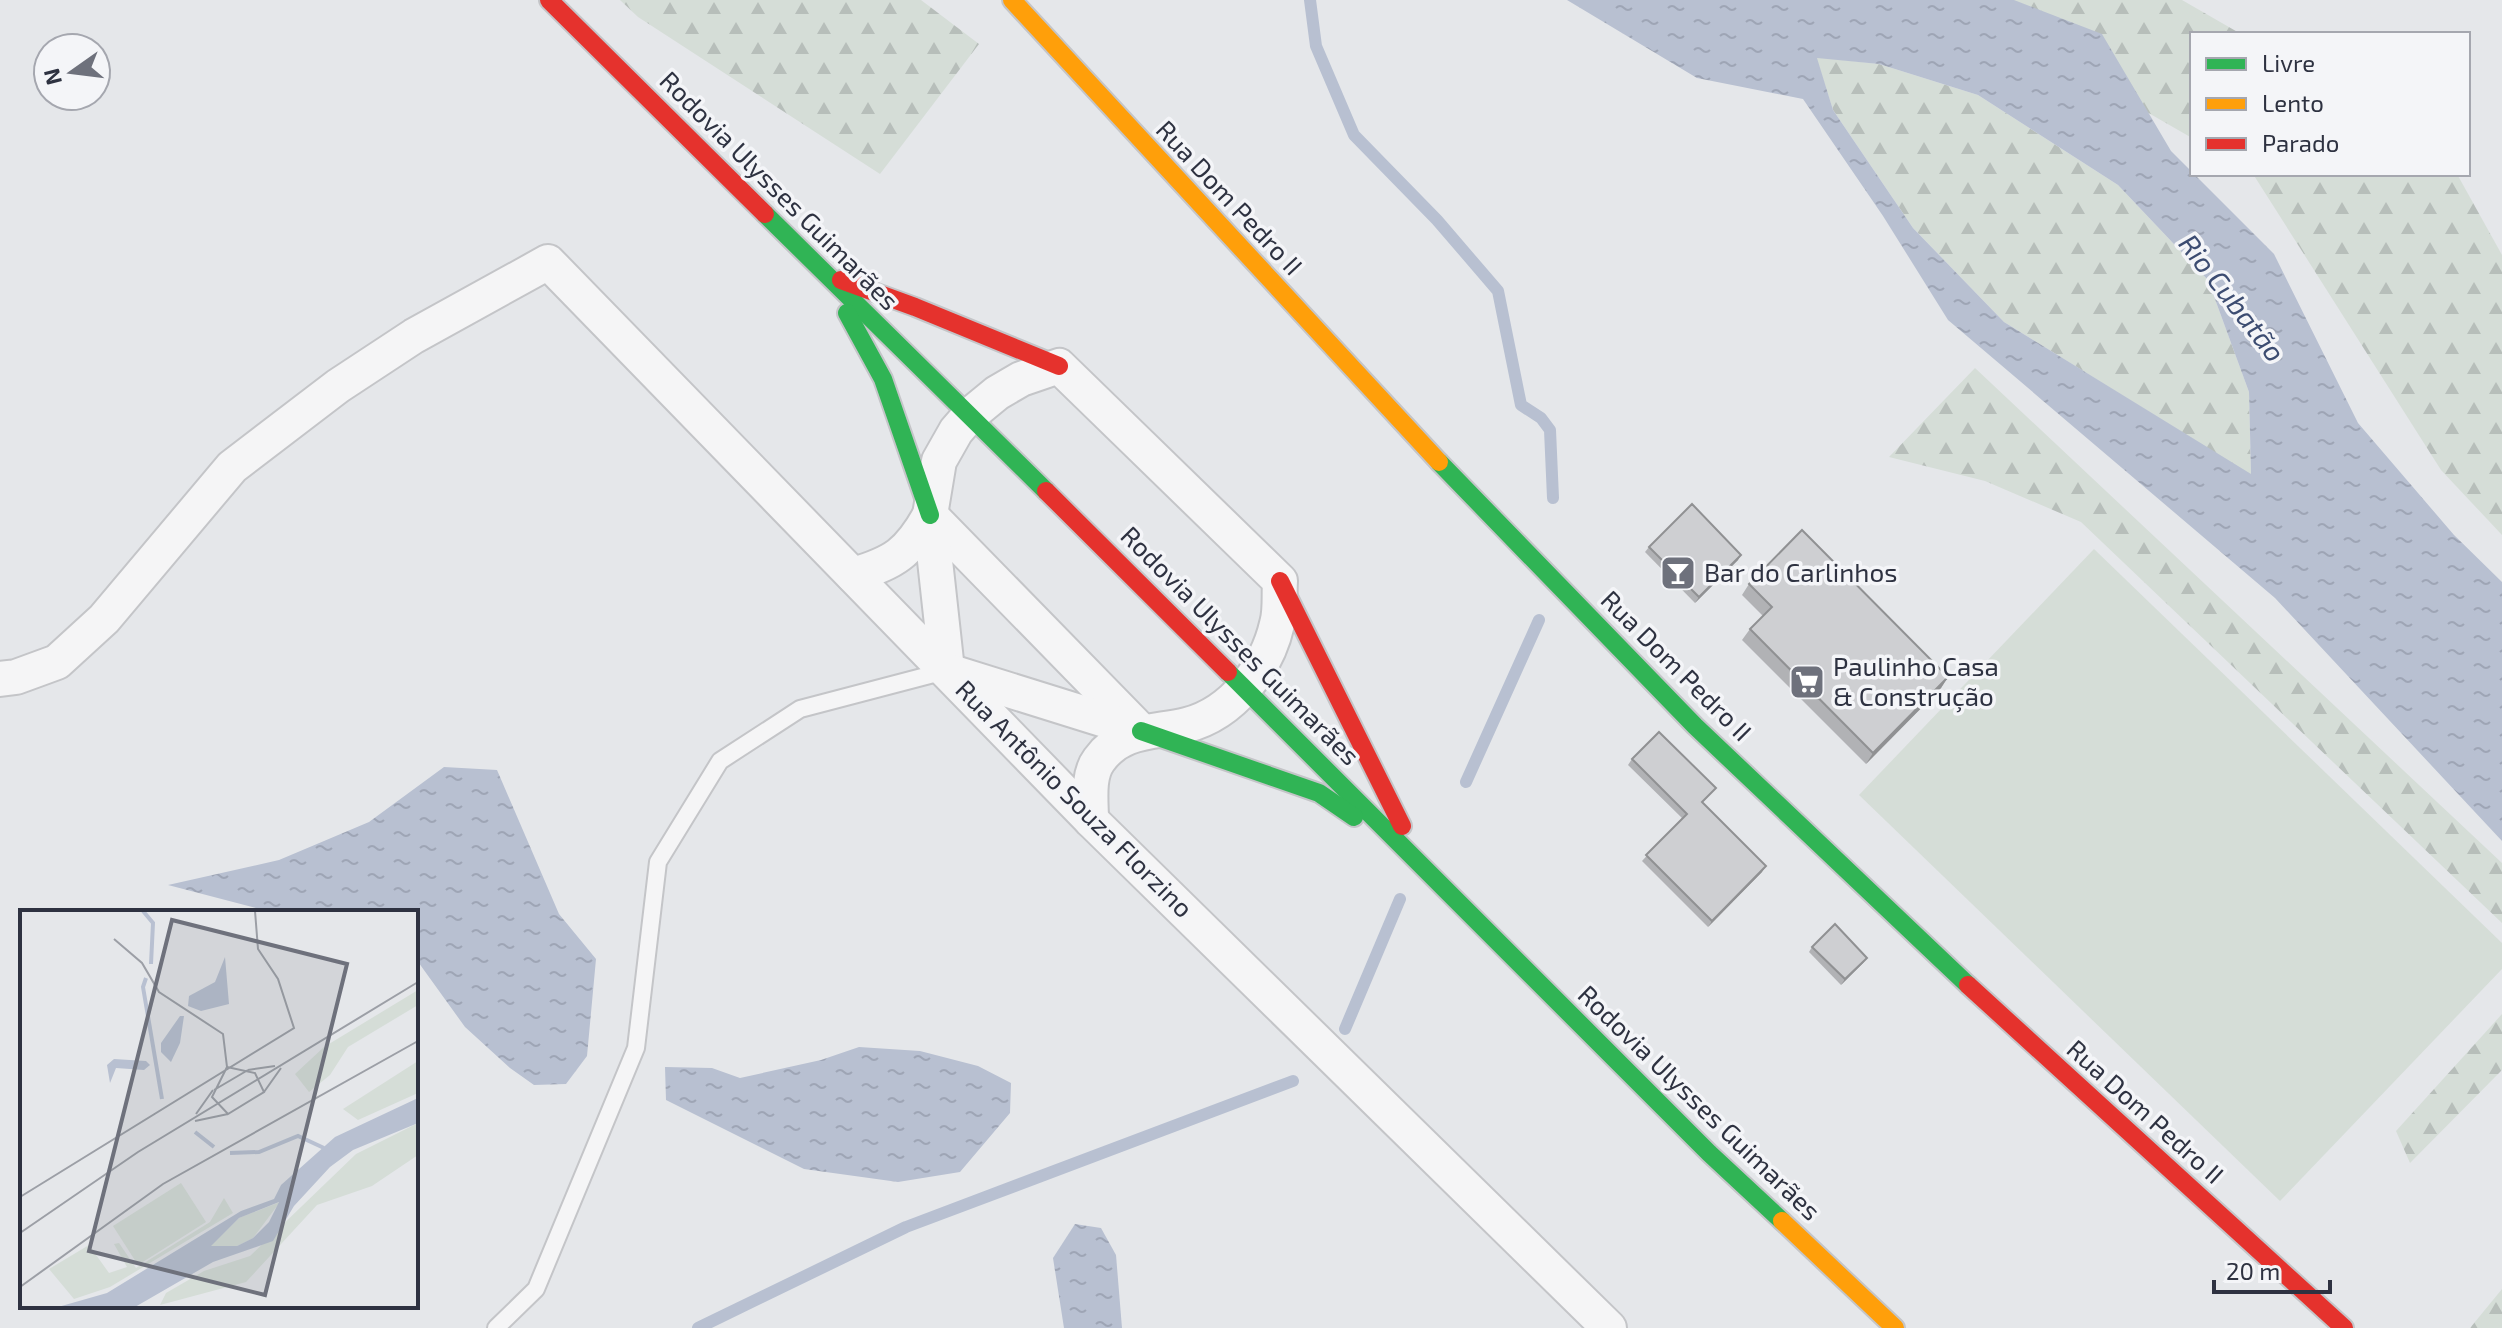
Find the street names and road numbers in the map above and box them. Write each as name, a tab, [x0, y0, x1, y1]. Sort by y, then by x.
street label: Rodovia Ulysses Guimarães	[654, 64, 906, 316]
street label: Rua Dom Pedro II	[1151, 113, 1310, 281]
street label: Rodovia Ulysses Guimarães	[1115, 519, 1367, 771]
street label: Rua Dom Pedro II	[1595, 583, 1759, 747]
street label: Rua Antônio Souza Florzino	[950, 673, 1200, 923]
street label: Rodovia Ulysses Guimarães	[1573, 978, 1828, 1226]
street label: Rua Dom Pedro II	[2061, 1032, 2231, 1189]

